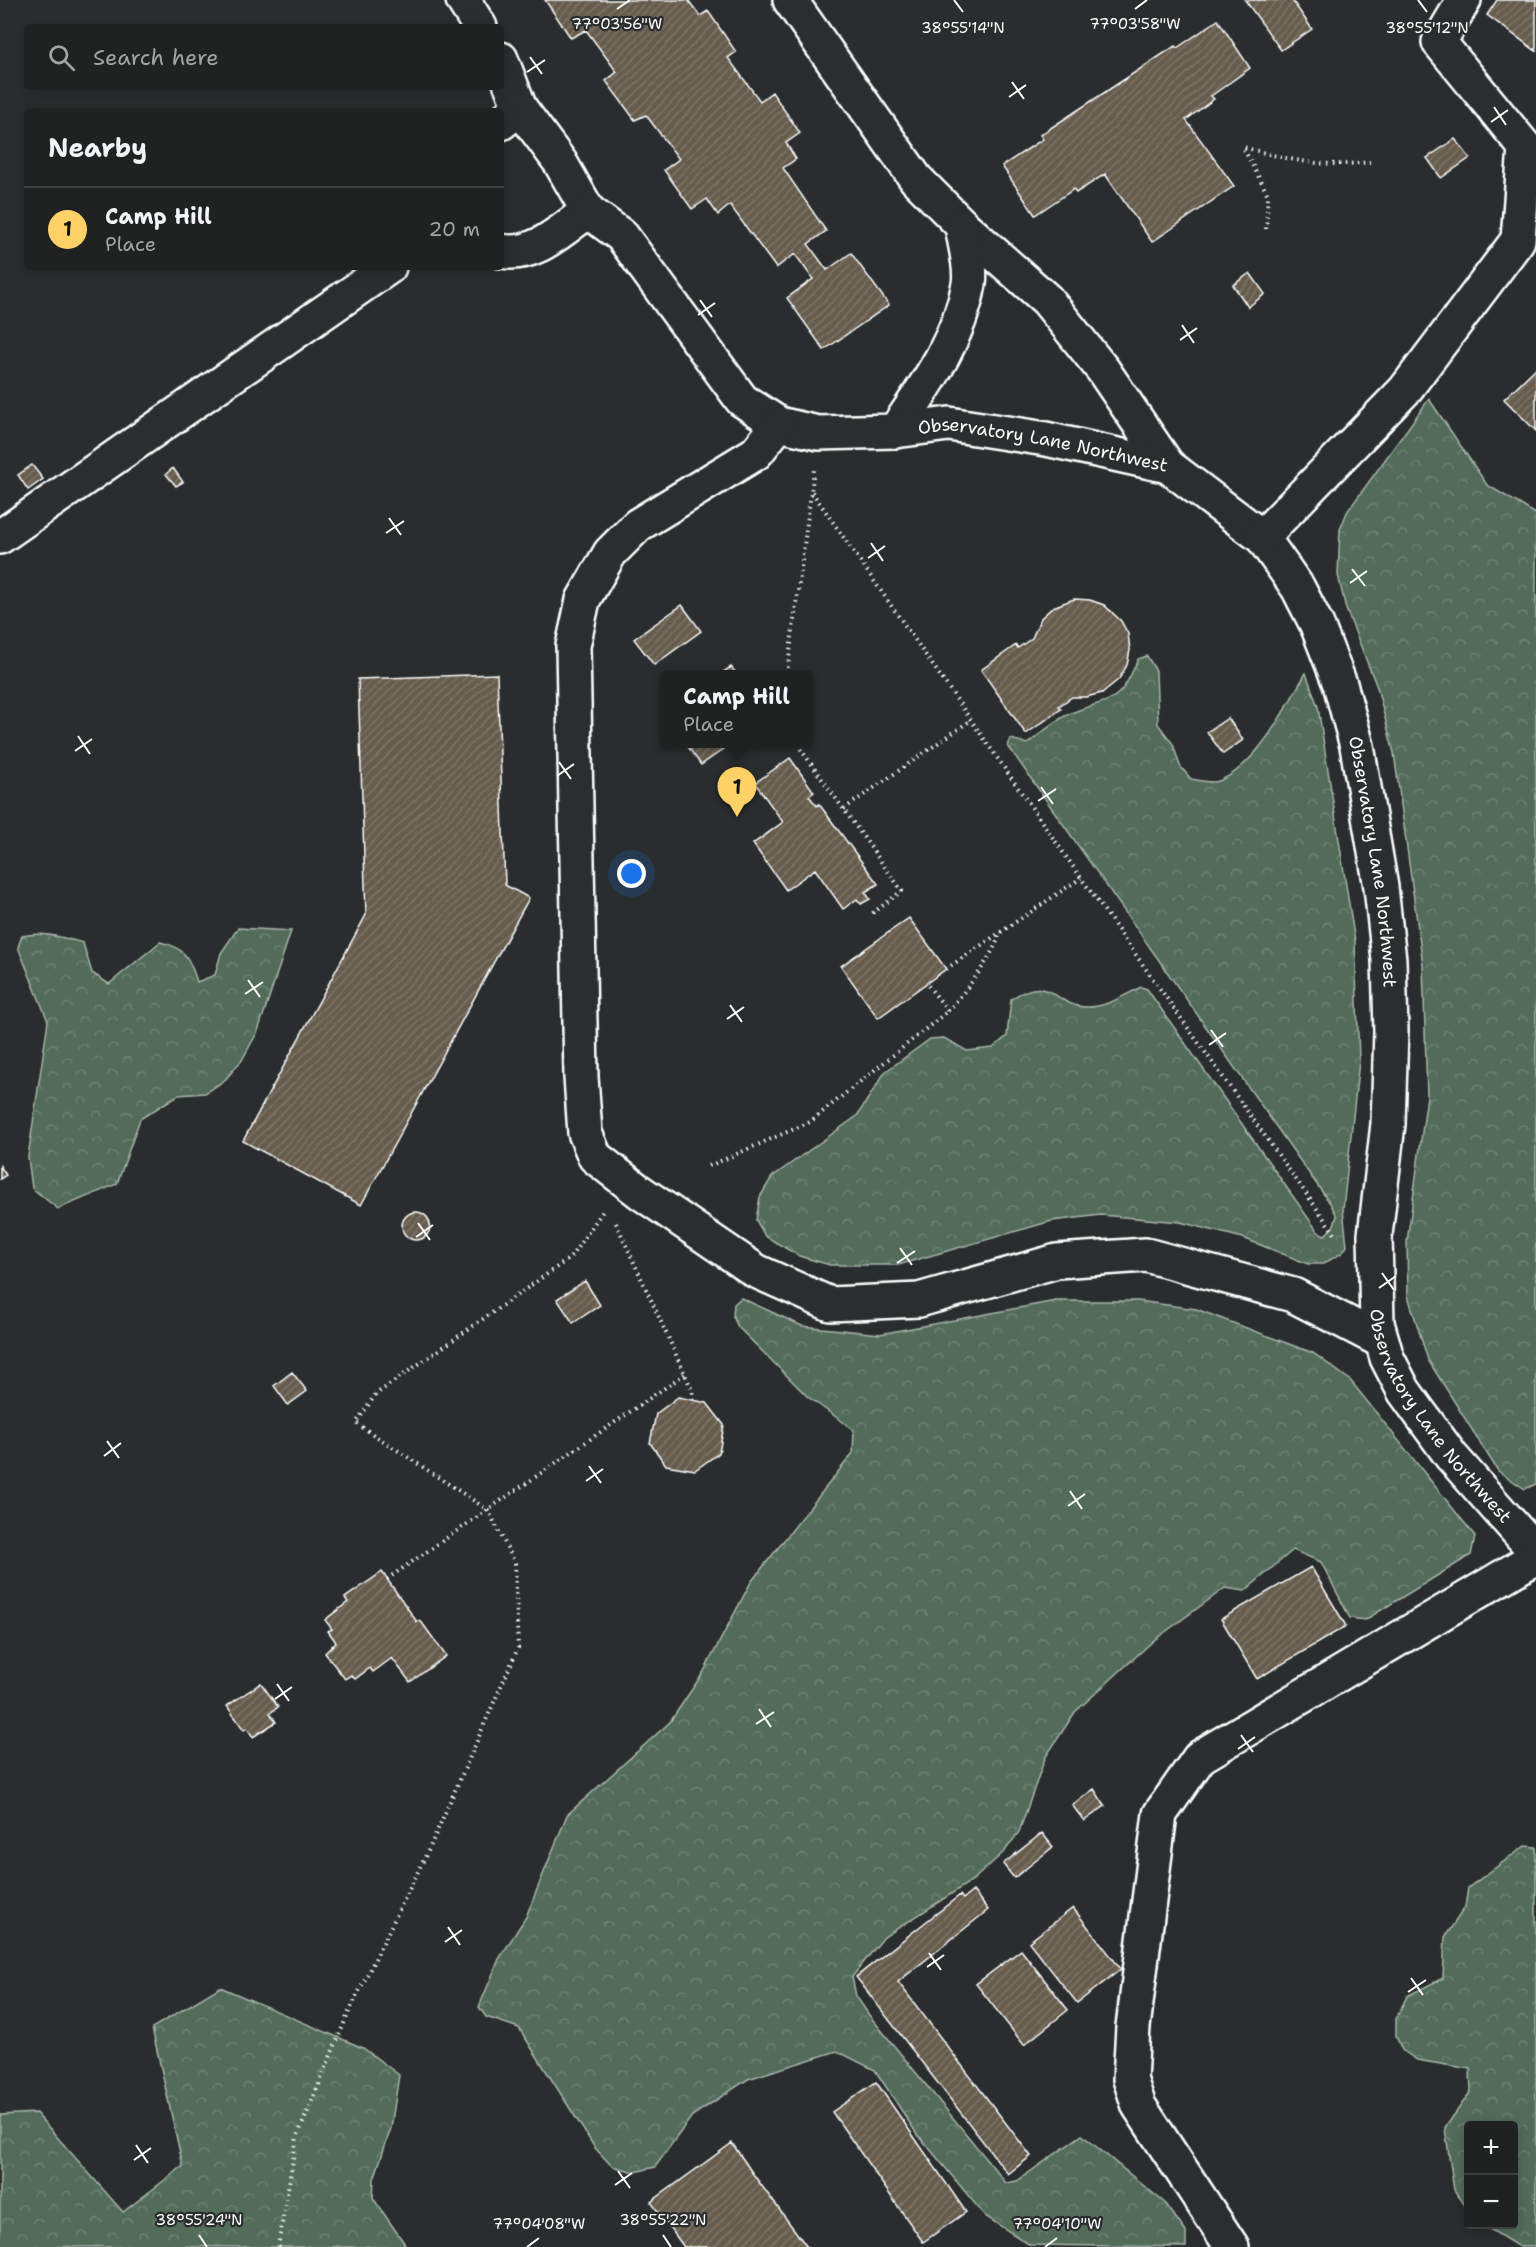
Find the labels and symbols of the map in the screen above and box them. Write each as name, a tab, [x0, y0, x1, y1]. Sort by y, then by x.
text: 77°03'56"W	[572, 14, 662, 34]
text: 77°03'58"W	[1089, 14, 1181, 34]
text: 38°55'14"N	[921, 18, 1005, 38]
text: 38°55'12"N	[1385, 18, 1469, 38]
street label: Observatory Lane Northwest	[916, 412, 1170, 478]
street label: Observatory Lane Northwest	[1343, 733, 1402, 988]
pin: 1	[718, 768, 756, 817]
your location	[617, 859, 646, 888]
street label: Observatory Lane Northwest	[1365, 1308, 1517, 1528]
text: 38°55'24"N	[156, 2210, 242, 2230]
text: 38°55'22"N	[619, 2210, 707, 2230]
text: 77°04'08"W	[493, 2214, 585, 2234]
text: 77°04'10"W	[1012, 2214, 1102, 2234]

